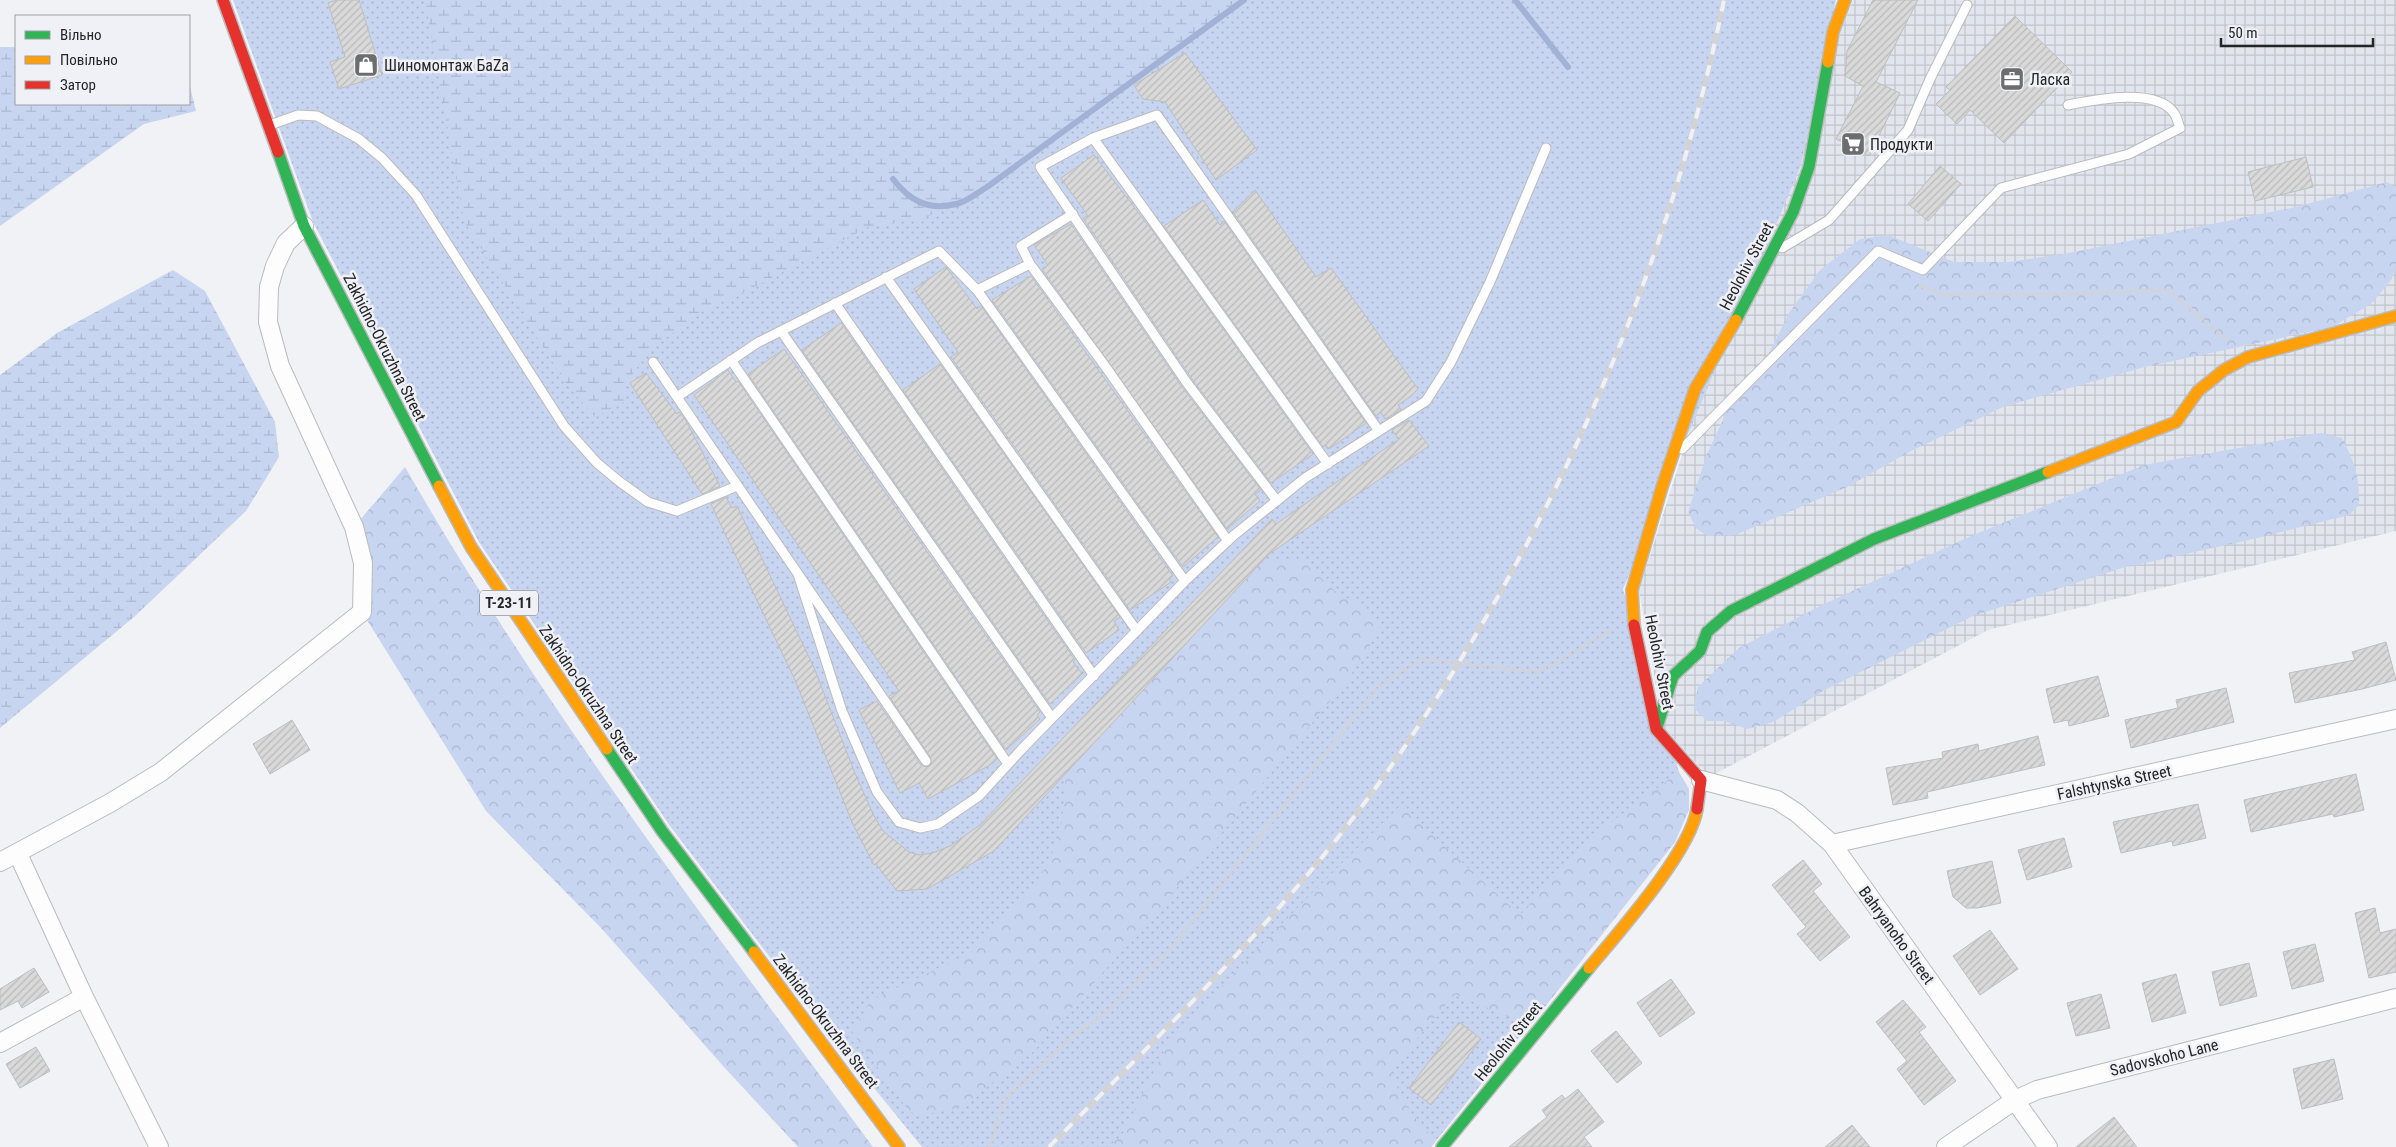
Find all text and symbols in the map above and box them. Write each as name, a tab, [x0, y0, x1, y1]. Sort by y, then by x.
legend	[15, 15, 190, 105]
scale bar	[2221, 15, 2374, 47]
text: 50 m	[2228, 24, 2258, 42]
text: Вільно	[60, 26, 102, 44]
text: Повільно	[60, 51, 118, 69]
shop icon: Шиномонтаж БаZa	[353, 52, 379, 78]
place label: Шиномонтаж БаZa	[384, 56, 509, 75]
office icon: Ласка	[1999, 66, 2025, 92]
place label: Ласка	[2030, 70, 2070, 89]
text: Затор	[60, 76, 96, 94]
supermarket icon: Продукти	[1840, 131, 1866, 157]
place label: Продукти	[1870, 135, 1933, 154]
street label: Heolohiv Street	[1715, 219, 1778, 313]
street label: Zakhidno-Okruzhna Street	[339, 270, 430, 424]
road number: Т-23-11	[480, 590, 538, 616]
street label: Heolohiv Street	[1641, 613, 1678, 712]
street label: Zakhidno-Okruzhna Street	[535, 621, 642, 767]
street label: Falshtynska Street	[2055, 761, 2173, 804]
street label: Bahryanoho Street	[1855, 883, 1939, 988]
street label: Zakhidno-Okruzhna Street	[769, 950, 882, 1092]
street label: Heolohiv Street	[1471, 998, 1546, 1085]
street label: Sadovskoho Lane	[2108, 1035, 2220, 1080]

